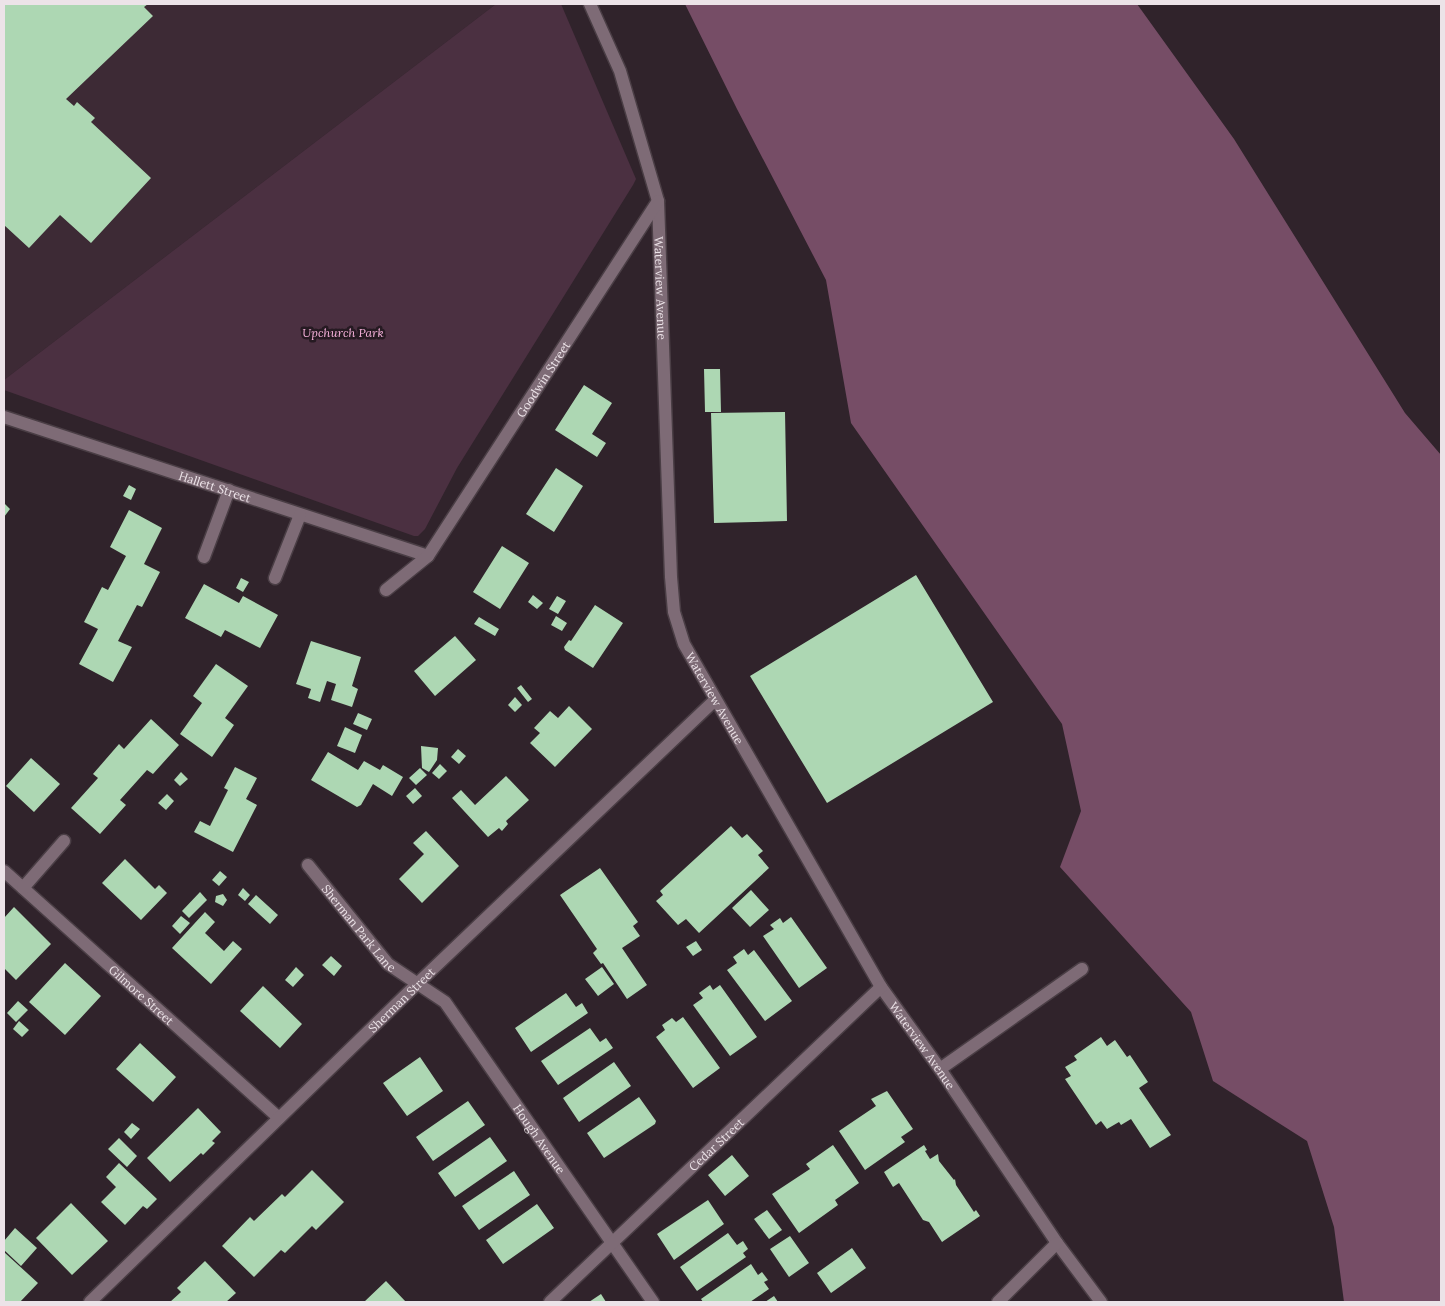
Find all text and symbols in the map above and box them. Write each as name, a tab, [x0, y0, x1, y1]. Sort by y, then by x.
street label: Waterview Avenue	[652, 236, 670, 341]
park label: Upchurch Park	[302, 325, 384, 340]
street label: Goodwin Street	[513, 338, 573, 420]
street label: Hallett Street	[177, 467, 253, 505]
street label: Waterview Avenue	[683, 649, 748, 747]
street label: Sherman Park Lane	[319, 881, 399, 975]
street label: Gilmore Street	[106, 962, 178, 1028]
street label: Sherman Street	[365, 964, 438, 1035]
street label: Waterview Avenue	[887, 999, 959, 1092]
street label: Hough Avenue	[510, 1101, 569, 1177]
street label: Cedar Street	[685, 1114, 747, 1174]

